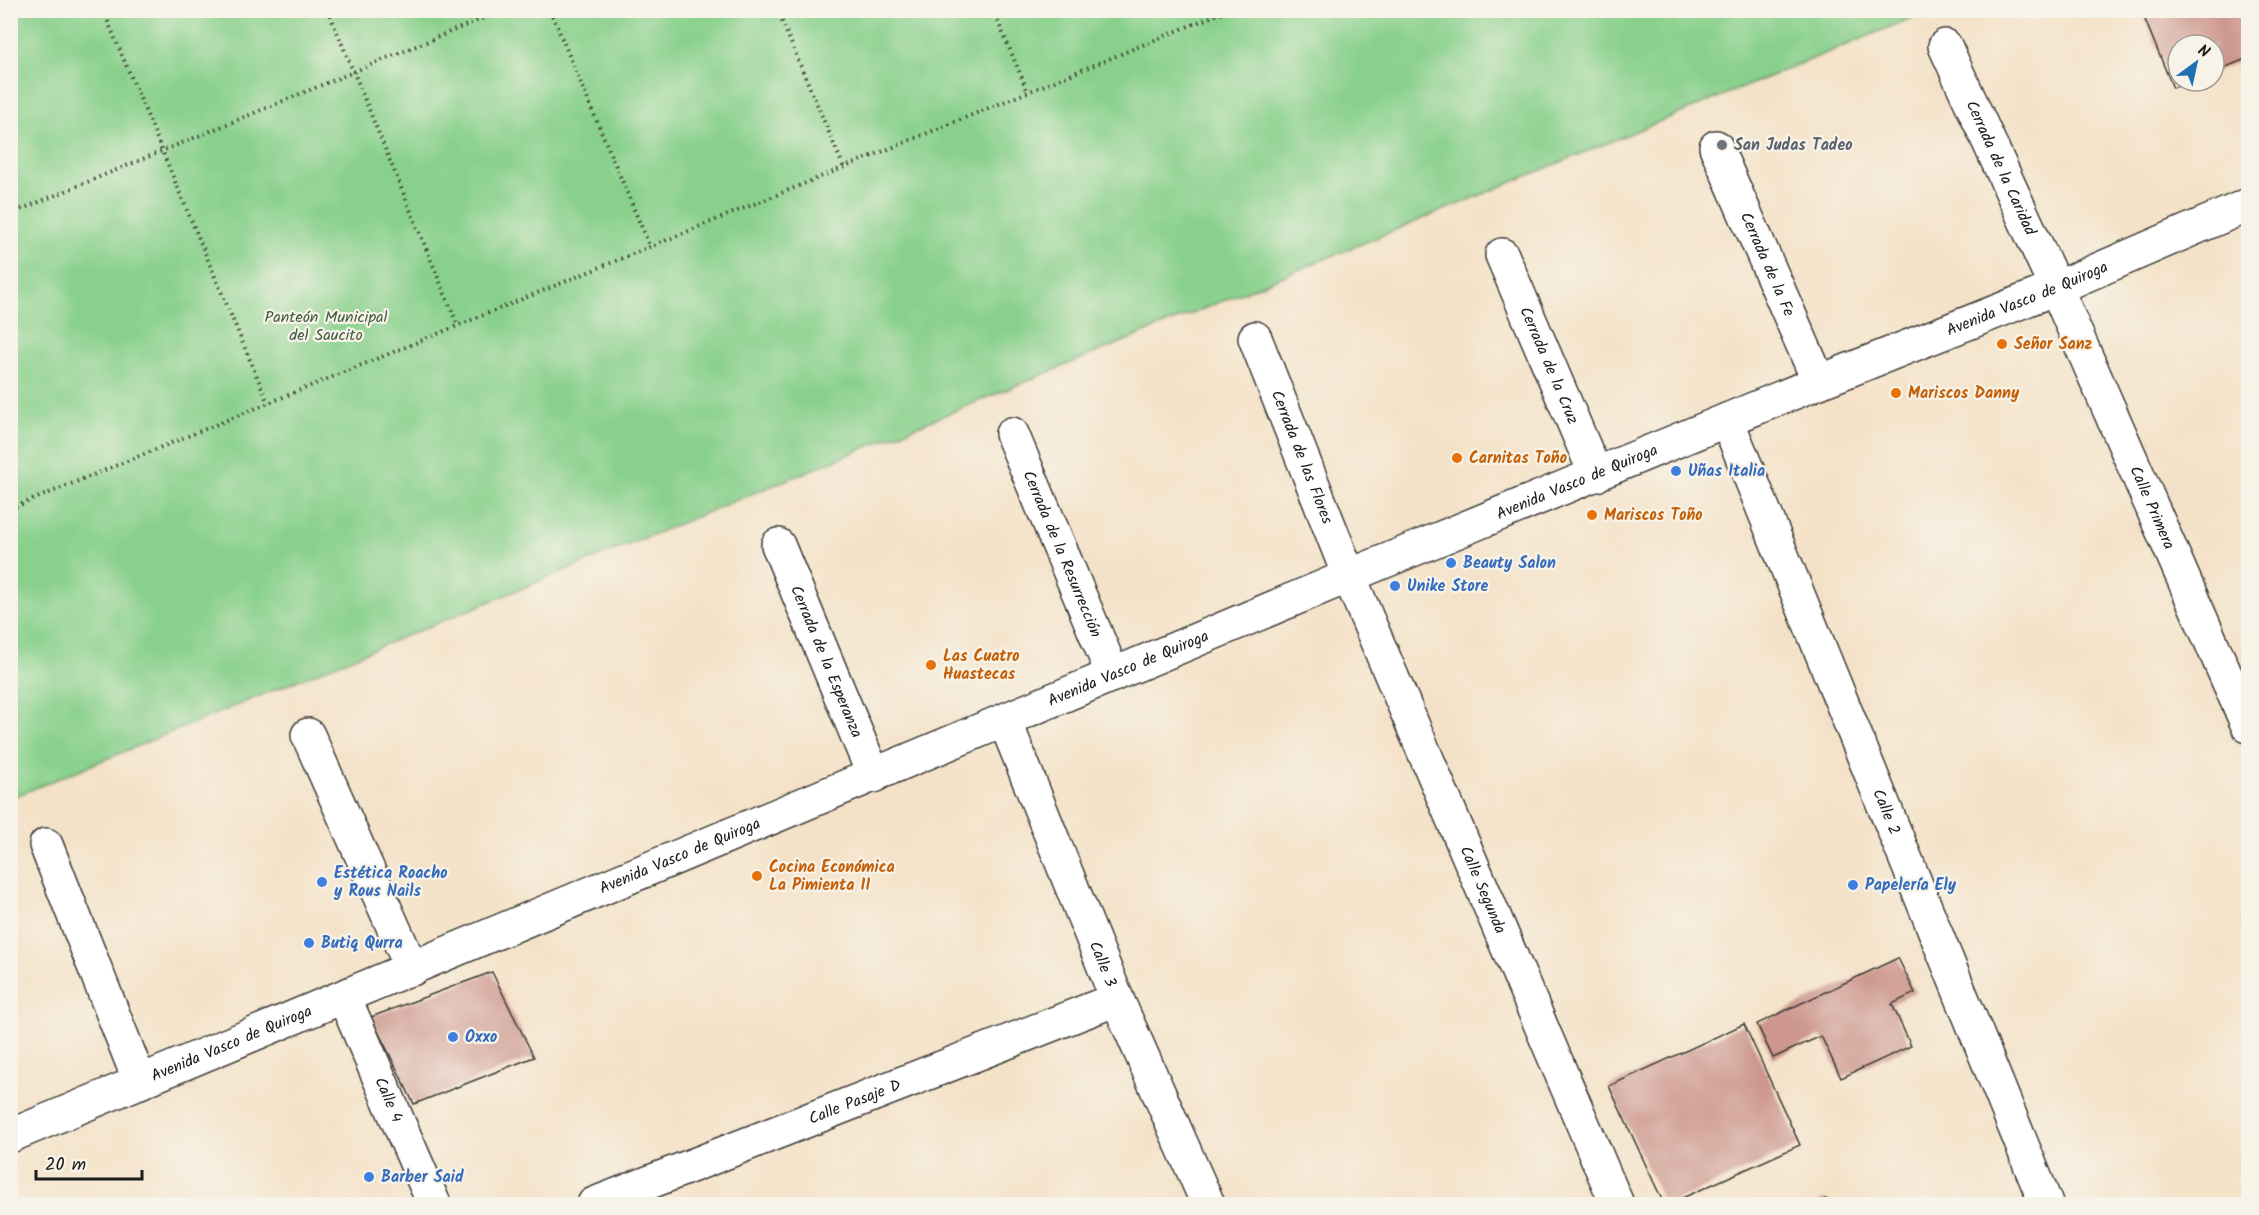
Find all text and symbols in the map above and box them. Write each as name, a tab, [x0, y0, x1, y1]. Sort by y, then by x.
north arrow	[2166, 33, 2226, 93]
text: N	[2192, 38, 2214, 65]
street label: Cerrada de la Caridad	[1959, 96, 2043, 240]
place label: San Judas Tadeo	[1734, 133, 1853, 158]
marker: San Judas Tadeo	[1715, 138, 1729, 152]
street label: Cerrada de la Fe	[1733, 208, 1801, 320]
street label: Avenida Vasco de Quiroga	[1942, 254, 2112, 343]
street label: Cerrada de la Cruz	[1513, 303, 1585, 428]
park label: Panteón Municipal del Saucito	[265, 305, 388, 348]
place label: Señor Sanz	[2014, 332, 2093, 357]
marker: Señor Sanz	[1995, 337, 2009, 351]
place label: Mariscos Danny	[1908, 381, 2020, 406]
street label: Cerrada de las Flores	[1264, 386, 1340, 528]
marker: Mariscos Danny	[1889, 386, 1903, 400]
street label: Avenida Vasco de Quiroga	[1492, 437, 1662, 526]
place label: Carnitas Toño	[1469, 446, 1567, 471]
marker: Carnitas Toño	[1450, 451, 1464, 465]
place label: Uñas Italia	[1688, 459, 1765, 484]
street label: Calle Primera	[2123, 462, 2182, 553]
marker: Uñas Italia	[1669, 464, 1683, 478]
street label: Cerrada de la Resurrección	[1016, 467, 1108, 641]
place label: Mariscos Toño	[1604, 503, 1703, 528]
marker: Mariscos Toño	[1585, 508, 1599, 522]
place label: Beauty Salon	[1463, 551, 1556, 576]
marker: Beauty Salon	[1444, 556, 1458, 570]
place label: Unike Store	[1407, 574, 1489, 599]
marker: Unike Store	[1388, 579, 1402, 593]
street label: Cerrada de la Esperanza	[783, 581, 869, 742]
street label: Avenida Vasco de Quiroga	[1044, 624, 1213, 713]
place label: Las Cuatro Huastecas	[943, 644, 1020, 687]
marker: Las Cuatro Huastecas	[924, 658, 938, 672]
street label: Calle 2	[1866, 785, 1907, 839]
street label: Avenida Vasco de Quiroga	[595, 811, 764, 901]
street label: Calle Segunda	[1453, 842, 1513, 938]
place label: Cocina Económica La Pimienta II	[769, 855, 895, 898]
place label: Estética Roacho y Rous Nails	[333, 861, 448, 904]
marker: Cocina Económica La Pimienta II	[750, 869, 764, 883]
place label: Papelería Ely	[1865, 873, 1957, 898]
marker: Estética Roacho y Rous Nails	[315, 875, 329, 889]
marker: Papelería Ely	[1846, 878, 1860, 892]
place label: Butiq Qurra	[321, 931, 403, 956]
marker: Butiq Qurra	[302, 936, 316, 950]
street label: Calle 3	[1082, 937, 1123, 991]
street label: Avenida Vasco de Quiroga	[147, 999, 316, 1088]
place label: Oxxo	[465, 1025, 497, 1050]
marker: Oxxo	[446, 1030, 460, 1044]
street label: Calle Pasaje D	[805, 1072, 904, 1131]
street label: Calle 4	[368, 1073, 410, 1127]
scale bar	[36, 1143, 142, 1181]
text: 20 m	[45, 1151, 86, 1180]
place label: Barber Said	[381, 1165, 464, 1190]
marker: Barber Said	[362, 1170, 376, 1184]

